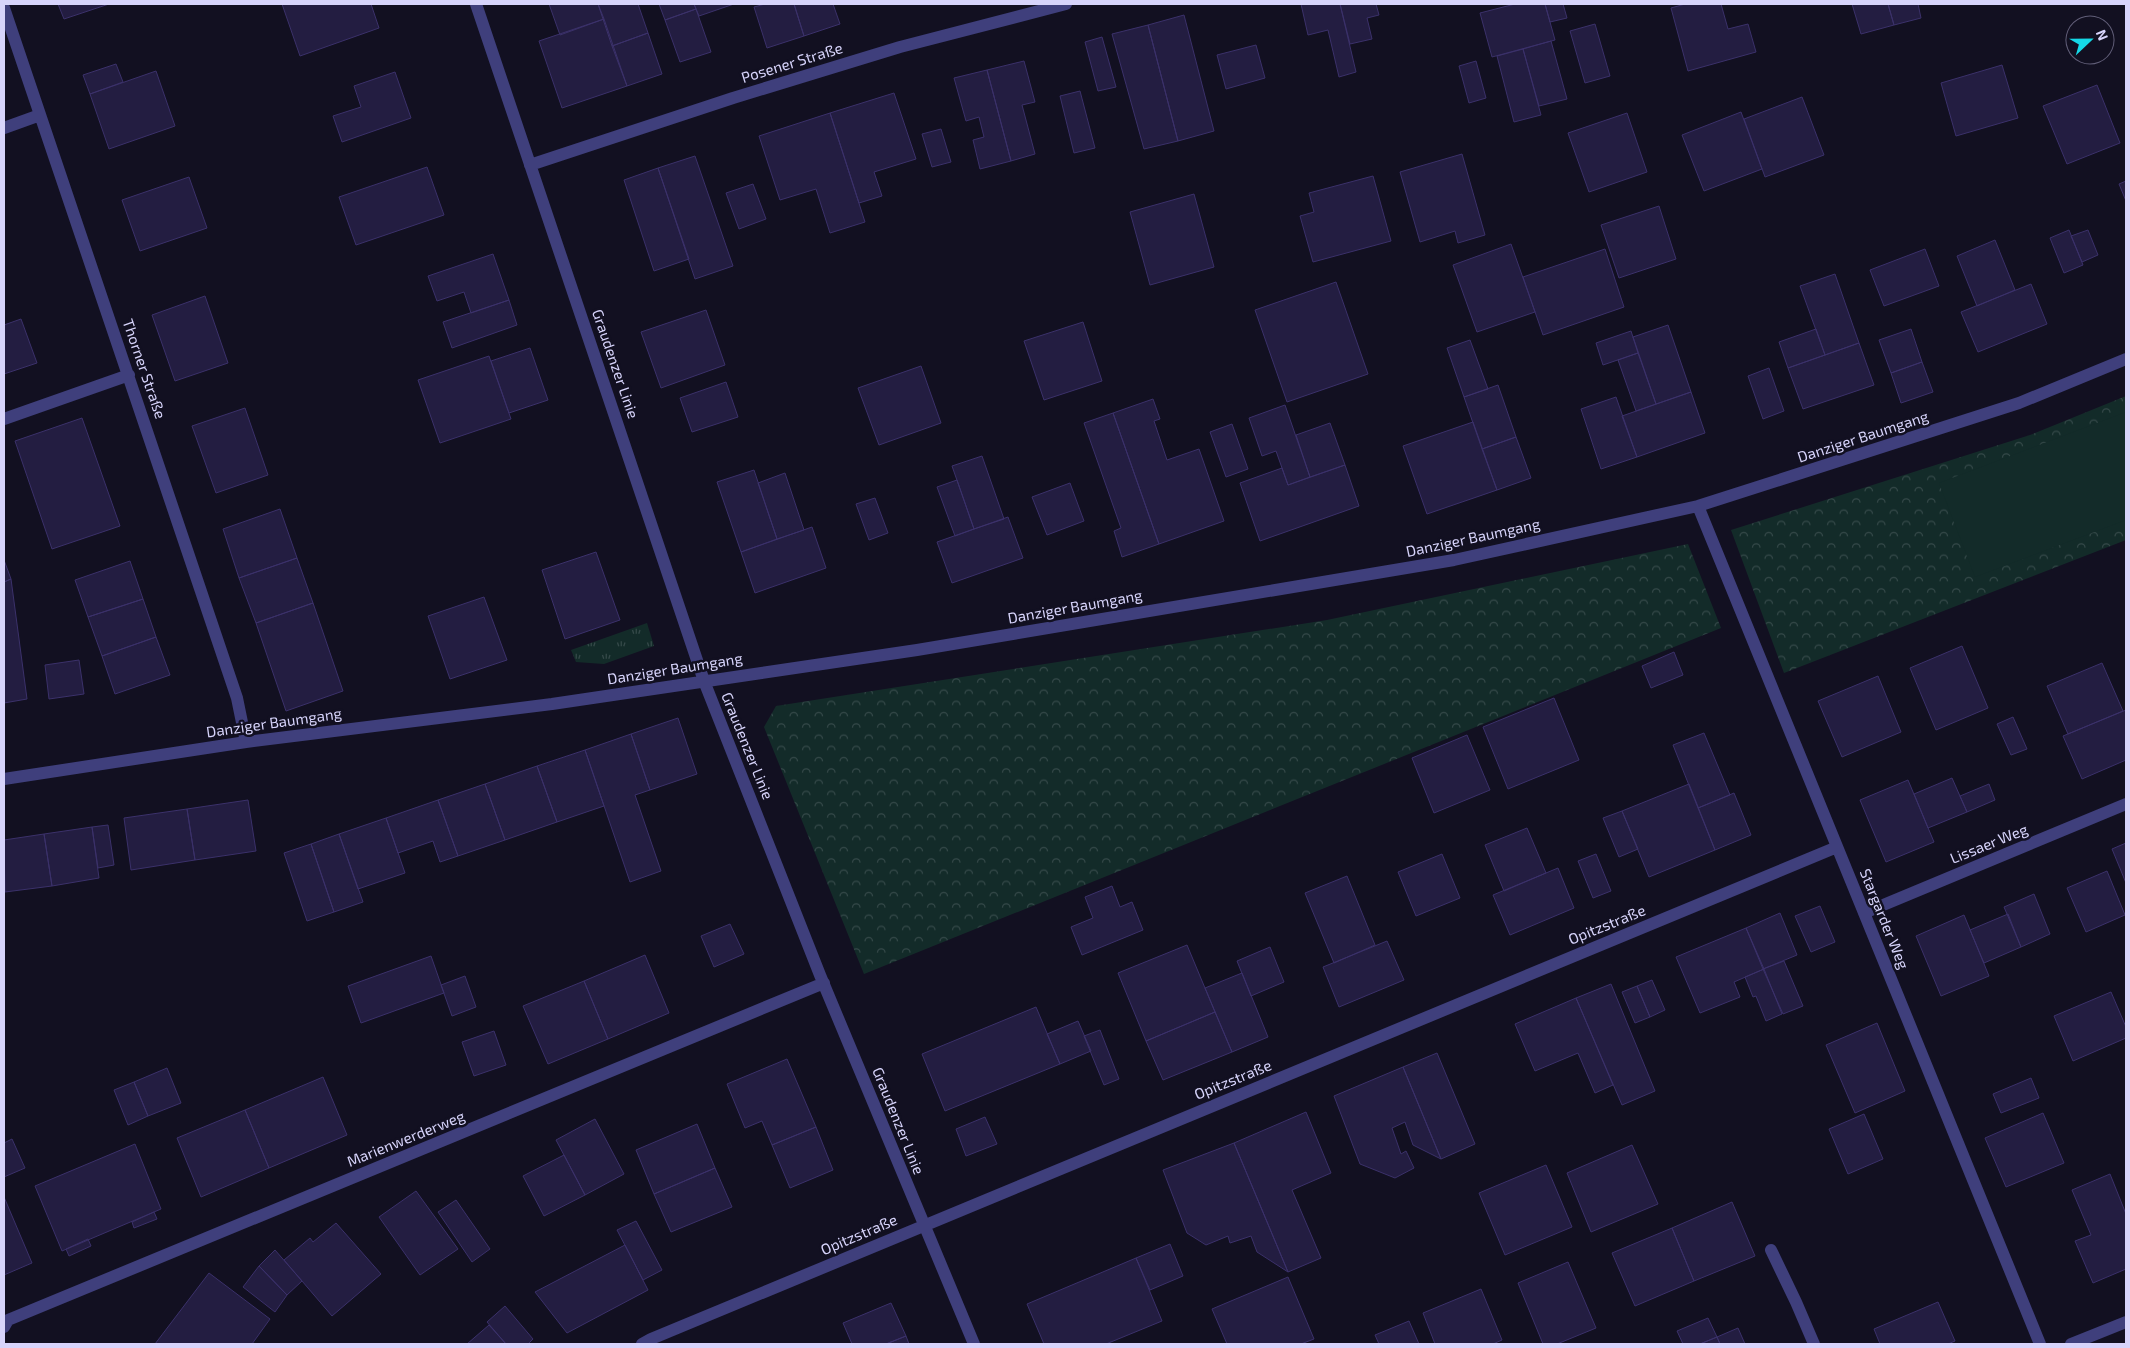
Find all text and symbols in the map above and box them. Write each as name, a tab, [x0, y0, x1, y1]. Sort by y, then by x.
north arrow	[2065, 15, 2115, 65]
text: N	[2093, 27, 2112, 43]
street label: Posener Straße	[739, 38, 845, 86]
street label: Graudenzer Linie	[589, 307, 643, 421]
street label: Thorner Straße	[119, 316, 170, 421]
street label: Danziger Baumgang	[1795, 406, 1931, 466]
street label: Danziger Baumgang	[1404, 514, 1542, 560]
street label: Danziger Baumgang	[1006, 585, 1144, 627]
street label: Danziger Baumgang	[606, 648, 744, 688]
street label: Graudenzer Linie	[718, 689, 778, 802]
street label: Danziger Baumgang	[205, 704, 343, 740]
street label: Lissaer Weg	[1947, 819, 2031, 867]
street label: Stargarder Weg	[1857, 866, 1913, 972]
street label: Opitzstraße	[1565, 900, 1648, 948]
street label: Opitzstraße	[1191, 1055, 1274, 1103]
street label: Graudenzer Linie	[869, 1064, 929, 1177]
street label: Marienwerderweg	[344, 1106, 468, 1170]
street label: Opitzstraße	[818, 1210, 900, 1258]

